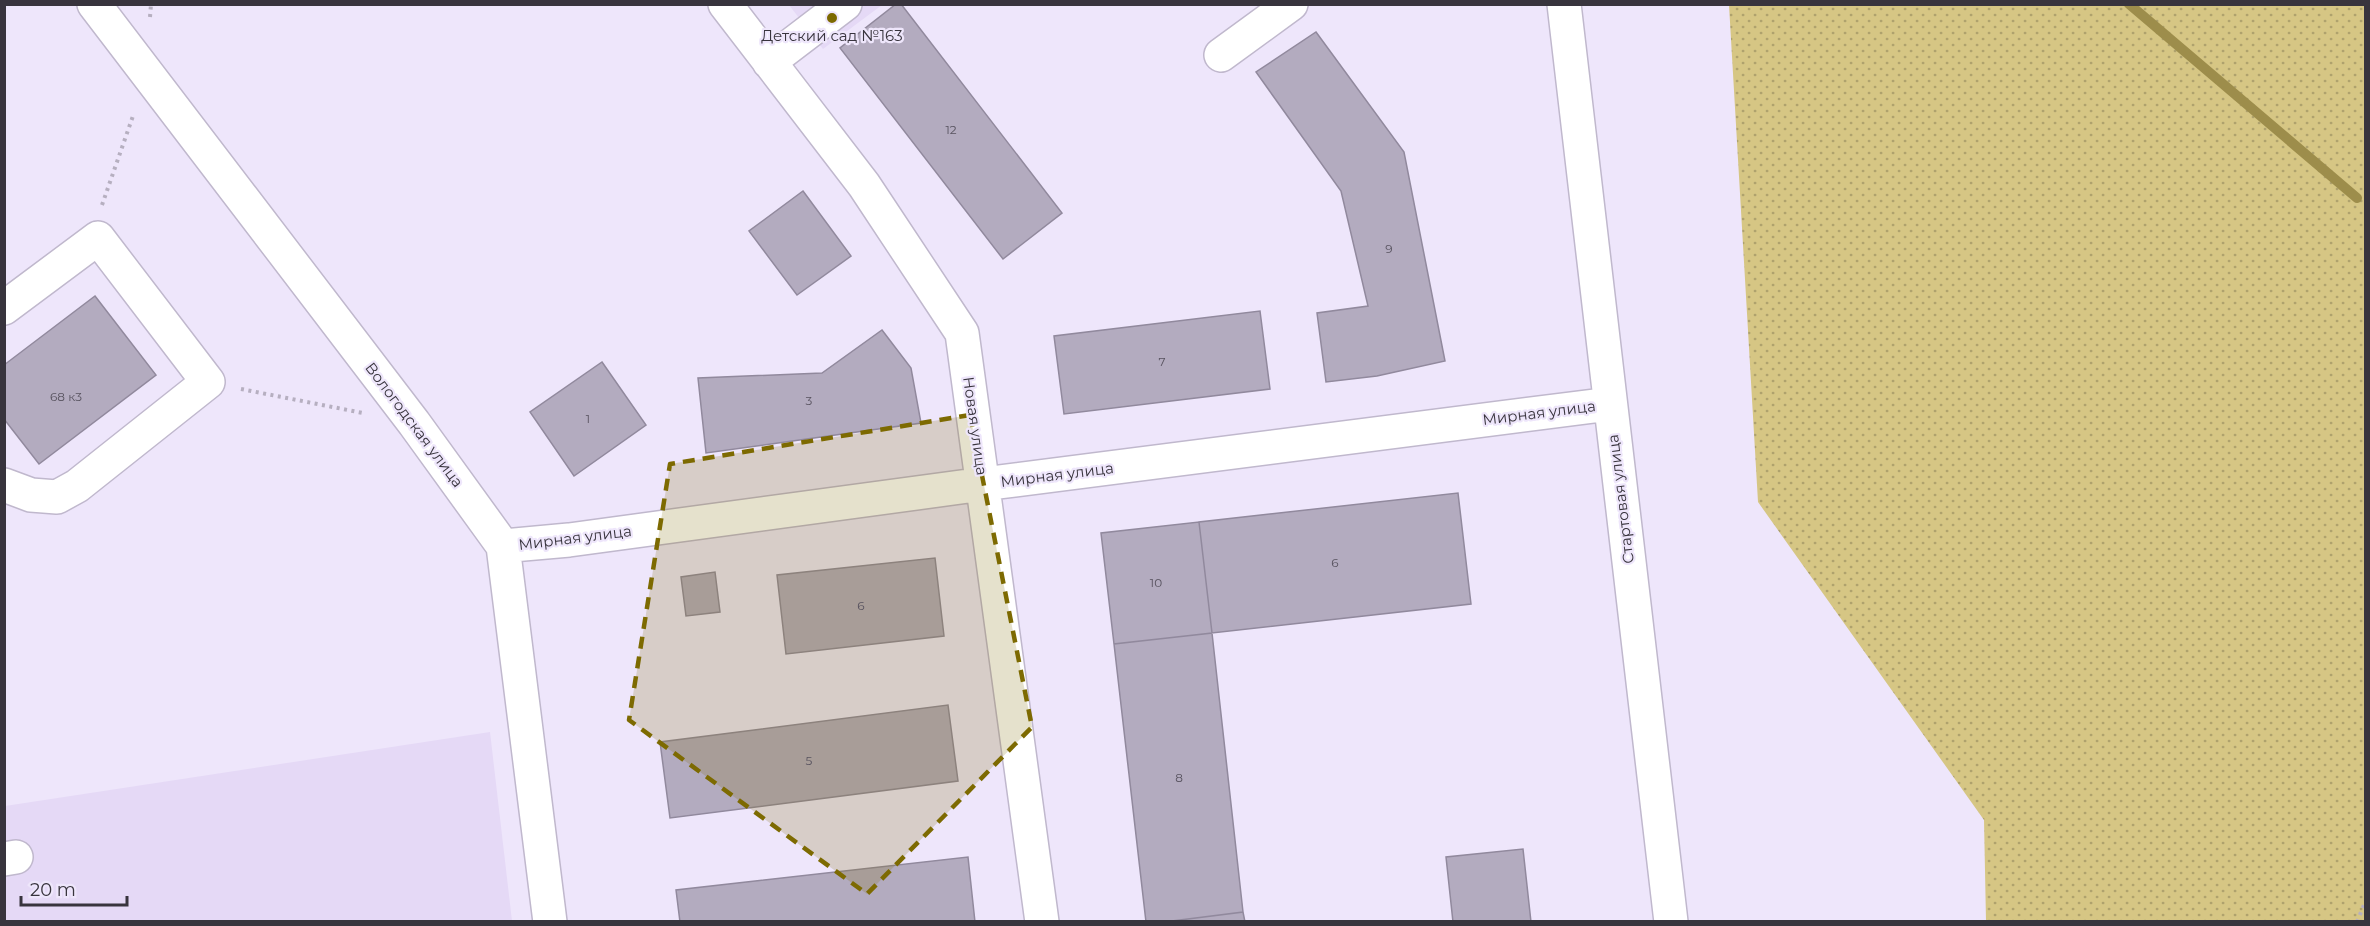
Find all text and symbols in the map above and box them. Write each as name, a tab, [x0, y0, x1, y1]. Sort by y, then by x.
marker: Детский сад №163	[825, 11, 839, 25]
place label: Детский сад №163	[761, 26, 903, 45]
house number: 12	[945, 122, 957, 137]
house number: 9	[1385, 241, 1393, 256]
house number: 7	[1158, 354, 1166, 369]
street label: Вологодская улица	[361, 359, 468, 491]
street label: Новая улица	[959, 375, 992, 477]
house number: 68 к3	[50, 389, 82, 404]
house number: 3	[806, 393, 813, 408]
street label: Мирная улица	[1481, 396, 1597, 429]
house number: 1	[586, 411, 590, 426]
street label: Стартовая улица	[1603, 433, 1638, 565]
street label: Мирная улица	[999, 458, 1115, 491]
street label: Мирная улица	[517, 521, 633, 554]
house number: 6	[1331, 555, 1339, 570]
house number: 10	[1150, 575, 1162, 590]
house number: 6	[857, 598, 865, 613]
house number: 5	[806, 753, 813, 768]
house number: 8	[1175, 770, 1183, 785]
scale bar	[21, 869, 128, 907]
text: 20 m	[30, 879, 76, 901]

